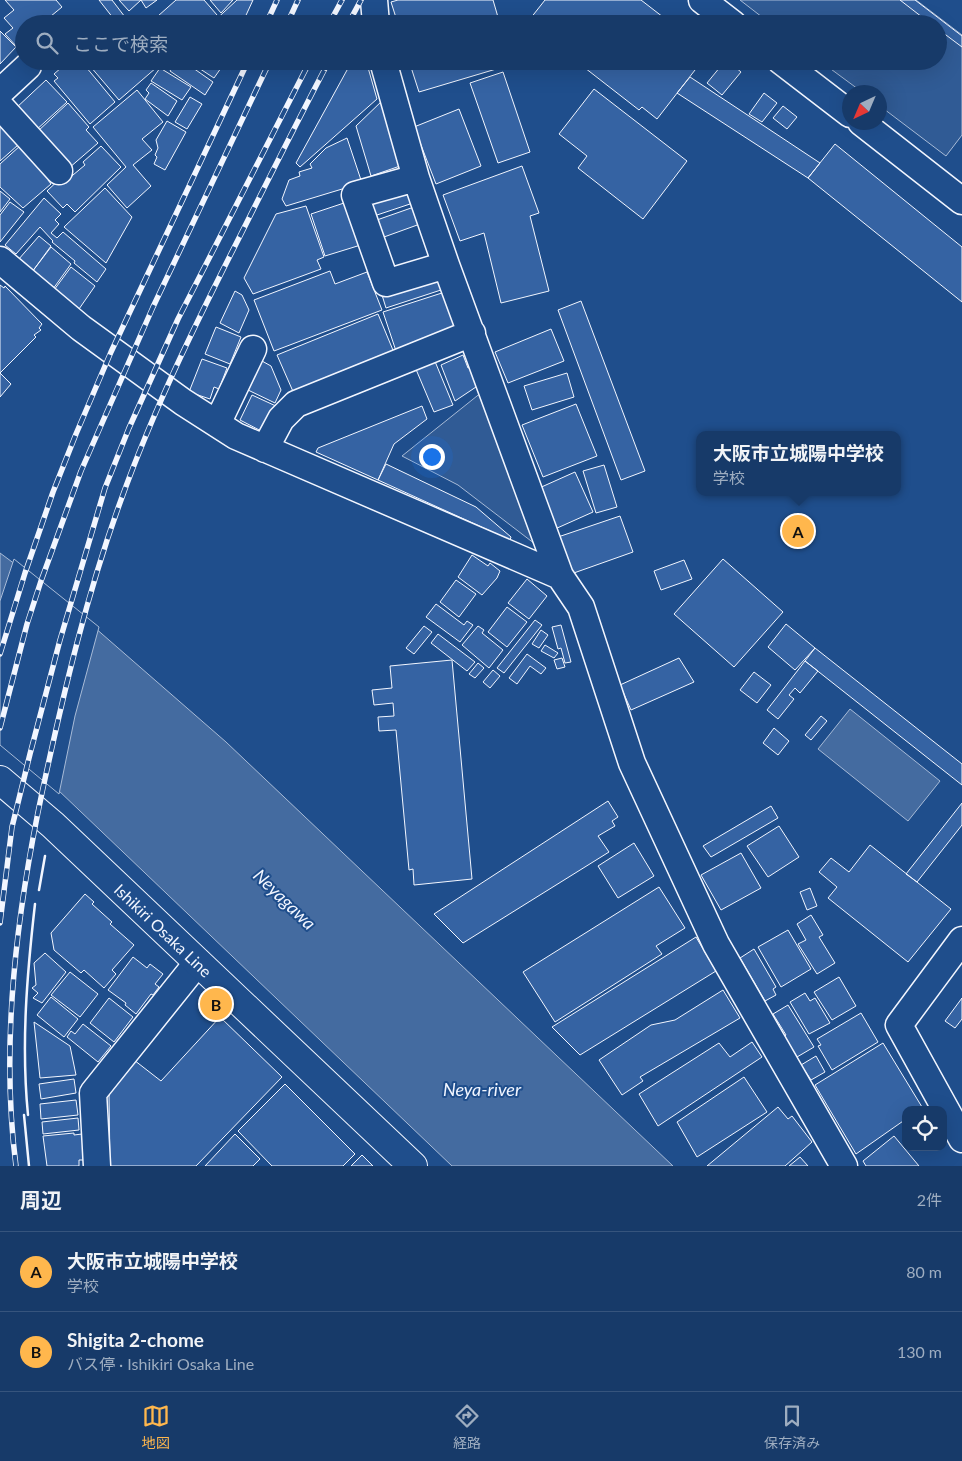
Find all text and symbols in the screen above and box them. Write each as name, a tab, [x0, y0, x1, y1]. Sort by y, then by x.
search box	[15, 15, 947, 70]
icon: search	[33, 29, 61, 57]
text: ここで検索	[73, 32, 168, 55]
north arrow	[842, 85, 887, 130]
popup	[696, 431, 901, 496]
text: 大阪市立城陽中学校	[713, 441, 884, 464]
your location	[419, 444, 445, 470]
text: 学校	[713, 468, 745, 487]
pin: A	[782, 512, 814, 550]
water label: Neyagawa	[249, 864, 321, 934]
street label: Ishikiri Osaka Line	[111, 879, 216, 980]
pin: B	[200, 985, 232, 1023]
water label: Neya-river	[443, 1078, 522, 1100]
map controls	[902, 1106, 947, 1151]
button: locate	[902, 1106, 947, 1151]
text: 周辺	[20, 1187, 62, 1212]
text: 2件	[917, 1190, 942, 1209]
text: 大阪市立城陽中学校	[67, 1249, 238, 1272]
text: A	[30, 1262, 42, 1281]
text: 80 m	[906, 1262, 942, 1281]
text: 学校	[67, 1276, 99, 1295]
text: Shigita 2-chome	[67, 1328, 204, 1351]
text: B	[31, 1342, 41, 1361]
text: 130 m	[897, 1342, 942, 1361]
text: バス停 · Ishikiri Osaka Line	[67, 1354, 254, 1373]
tab: 地図	[142, 1402, 170, 1452]
tab: 経路	[453, 1402, 481, 1452]
tab: 保存済み	[764, 1402, 820, 1452]

